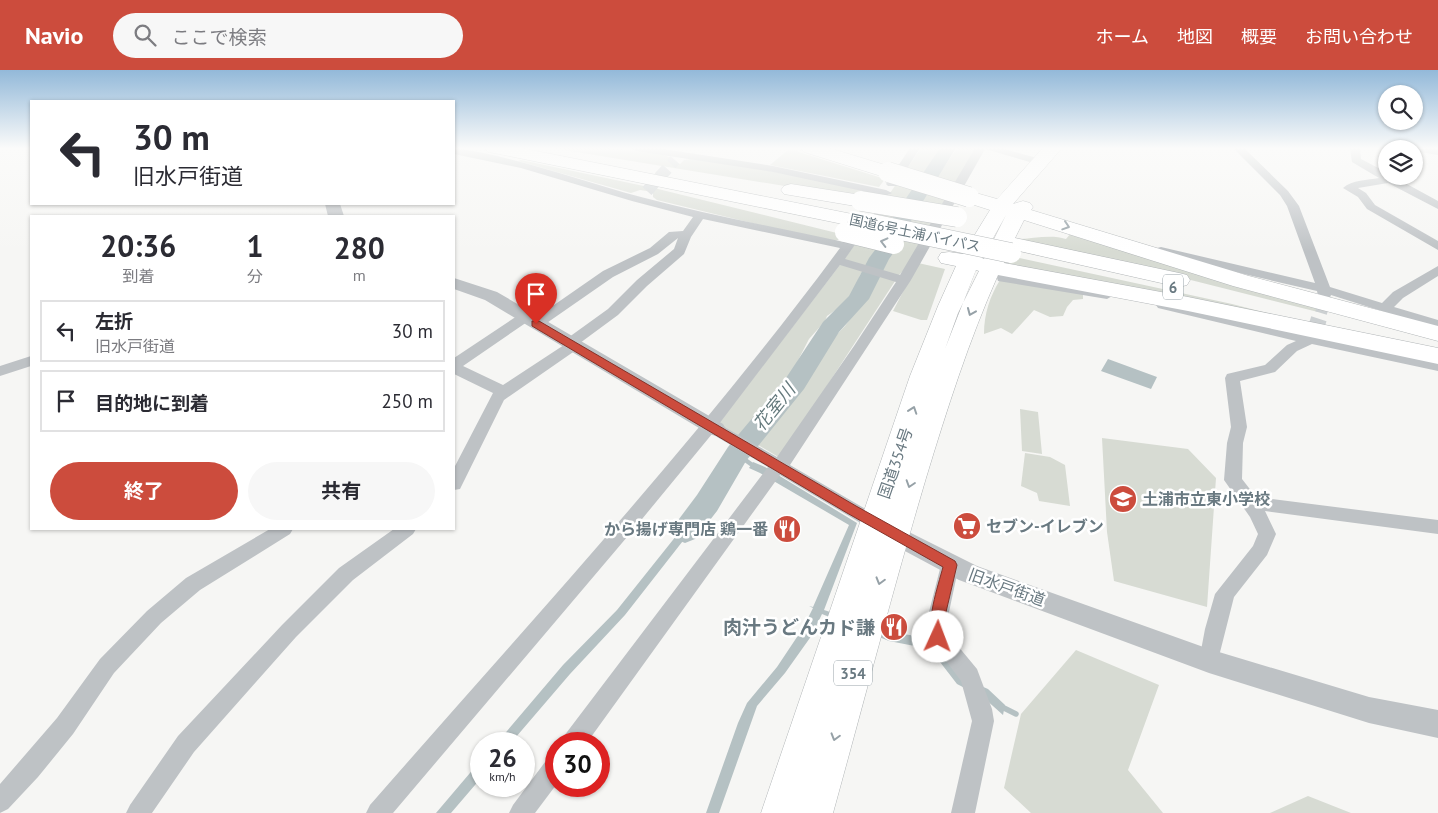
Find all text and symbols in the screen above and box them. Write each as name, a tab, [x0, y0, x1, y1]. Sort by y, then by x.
search box	[113, 13, 463, 58]
text: Navio	[25, 20, 83, 51]
icon: search	[131, 21, 159, 49]
text: ここで検索	[171, 25, 266, 49]
text: ホーム	[1096, 25, 1149, 48]
text: 地図	[1177, 25, 1213, 48]
text: 概要	[1241, 25, 1277, 48]
text: お問い合わせ	[1305, 25, 1413, 48]
map controls	[1378, 85, 1423, 185]
button: search	[1378, 85, 1423, 130]
text: 30 m	[133, 114, 210, 160]
icon: left	[50, 120, 115, 185]
button: layers	[1378, 140, 1423, 185]
text: 旧水戸街道	[133, 162, 243, 190]
street label: 国道6号土浦バイパス	[848, 210, 982, 256]
one-way arrow	[1061, 220, 1069, 230]
text: 20:36	[100, 226, 176, 265]
text: 1	[247, 226, 264, 265]
text: 280	[334, 228, 385, 267]
one-way arrow	[880, 237, 889, 248]
text: m	[353, 265, 366, 285]
text: 到着	[122, 266, 154, 286]
text: 分	[247, 266, 263, 286]
pin	[515, 273, 557, 324]
road number: 6	[1163, 274, 1183, 300]
icon: arrive	[522, 280, 550, 308]
one-way arrow	[966, 307, 977, 316]
text: 左折	[95, 309, 133, 333]
icon: left	[52, 317, 80, 345]
text: 30 m	[392, 319, 433, 343]
text: 旧水戸街道	[95, 336, 175, 356]
water label: 花室川	[748, 377, 801, 435]
icon: arrive	[52, 387, 80, 415]
text: 250 m	[381, 389, 433, 413]
text: 目的地に到着	[95, 391, 209, 415]
one-way arrow	[907, 407, 917, 415]
street label: 国道354号	[873, 425, 917, 501]
button: 終了	[50, 462, 238, 520]
button: 共有	[248, 462, 435, 520]
one-way arrow	[905, 480, 915, 488]
school or university icon: 土浦市立東小学校	[1108, 484, 1138, 514]
place label: 土浦市立東小学校	[1142, 489, 1270, 509]
supermarket icon: セブン-イレブン	[952, 511, 982, 541]
restaurant icon: から揚げ専門店 鶏一番	[772, 514, 802, 544]
place label: セブン-イレブン	[986, 516, 1104, 536]
place label: から揚げ専門店 鶏一番	[604, 519, 768, 539]
street label: 旧水戸街道	[966, 564, 1048, 610]
one-way arrow	[875, 576, 886, 585]
position arrow	[911, 610, 963, 662]
restaurant icon: 肉汁うどんカド謙	[879, 612, 909, 642]
place label: 肉汁うどんカド謙	[723, 615, 875, 639]
road number: 354	[834, 660, 872, 686]
speed limit sign: 30	[545, 732, 610, 797]
one-way arrow	[830, 732, 840, 740]
text: 26	[488, 742, 517, 774]
text: km/h	[489, 769, 516, 784]

